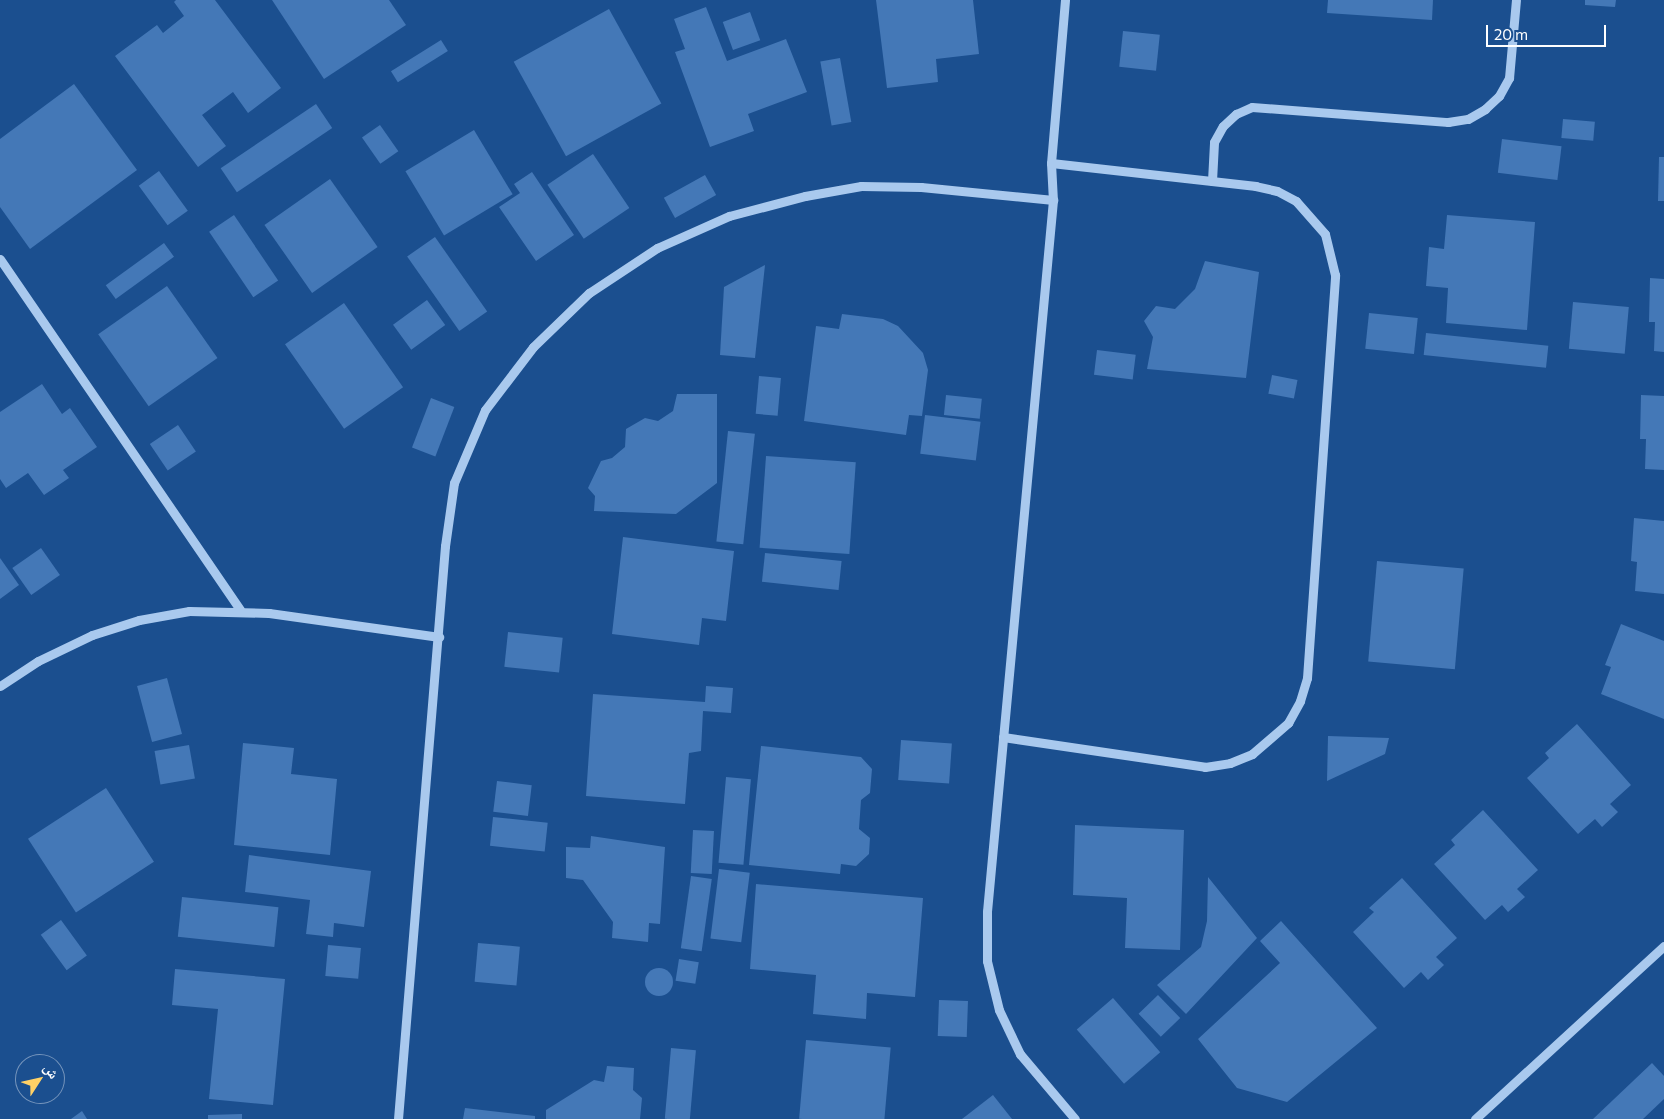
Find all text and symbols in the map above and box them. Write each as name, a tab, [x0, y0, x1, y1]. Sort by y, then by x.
scale bar	[1489, 15, 1609, 47]
text: 20 m	[1494, 25, 1528, 43]
north arrow	[15, 1054, 65, 1104]
text: ش	[41, 1060, 63, 1082]

